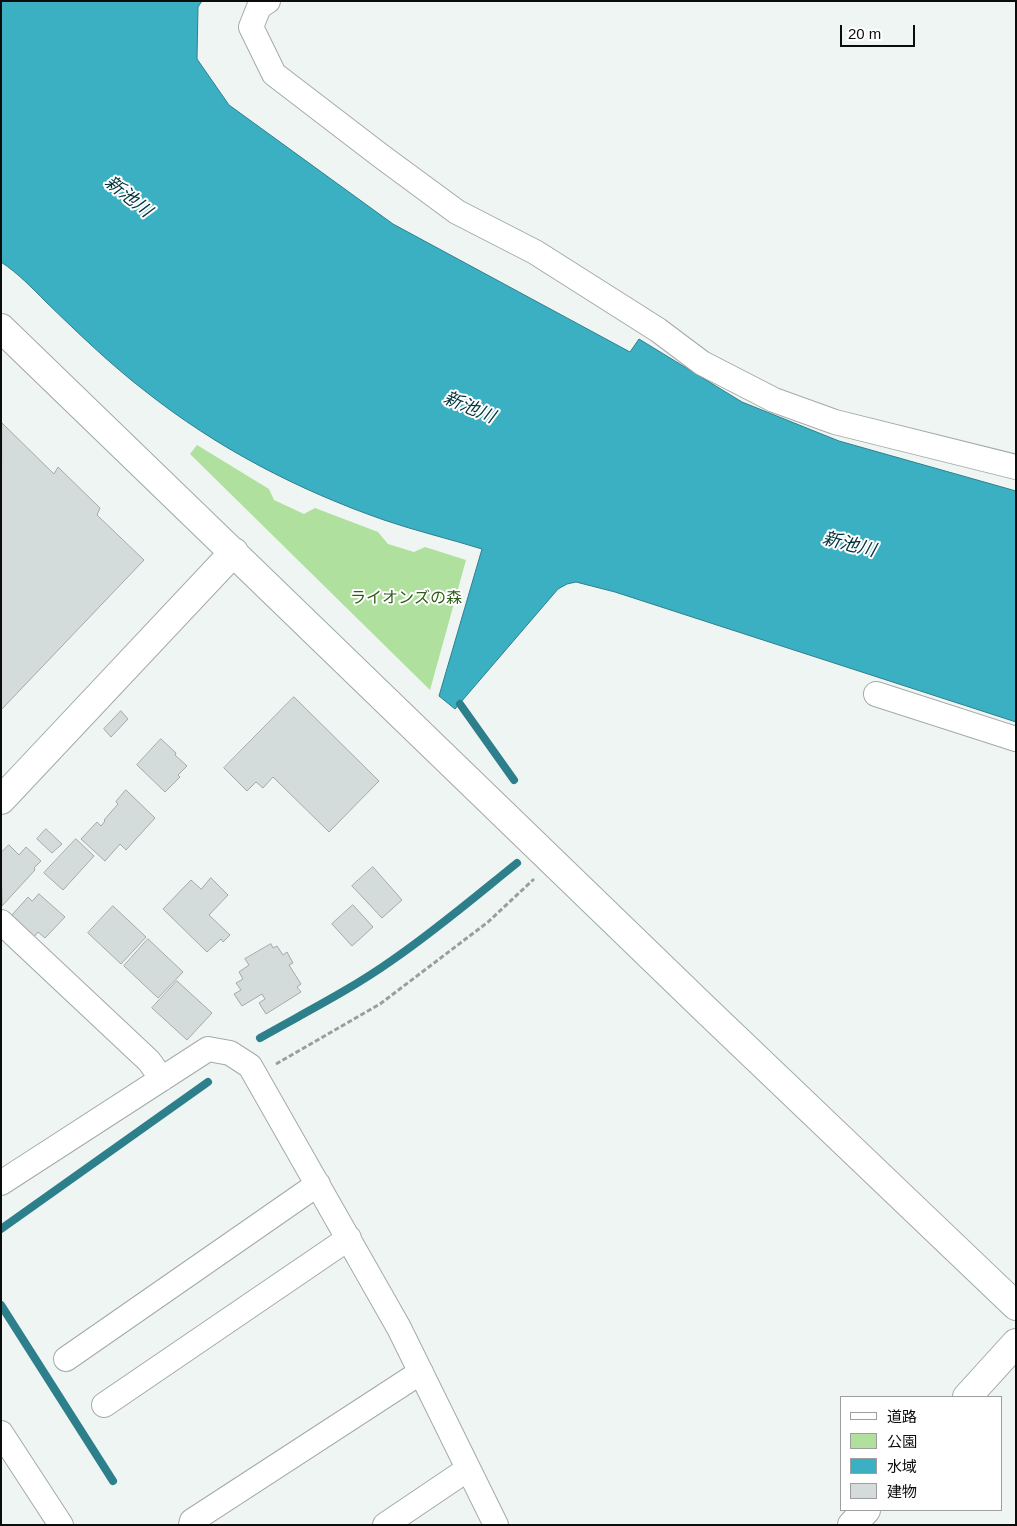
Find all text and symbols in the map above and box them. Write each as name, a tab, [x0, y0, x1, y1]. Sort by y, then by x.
scale bar	[842, 15, 917, 47]
text: 20 m	[848, 25, 881, 42]
water label: 新池川	[100, 172, 156, 222]
water label: 新池川	[440, 388, 498, 428]
water label: 新池川	[820, 528, 878, 562]
park label: ライオンズの森	[350, 589, 462, 609]
legend	[840, 1396, 1002, 1511]
text: 道路	[887, 1408, 917, 1425]
text: 公園	[887, 1433, 917, 1450]
text: 水域	[887, 1458, 917, 1475]
text: 建物	[887, 1483, 917, 1500]

